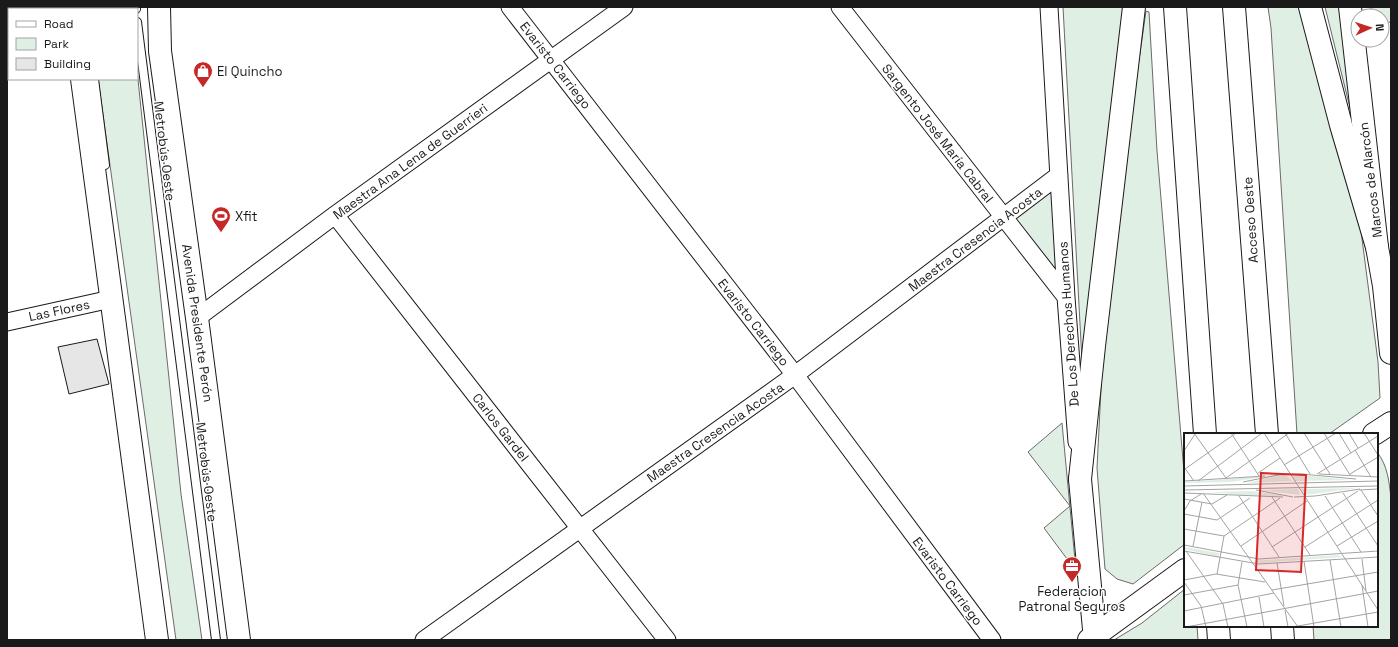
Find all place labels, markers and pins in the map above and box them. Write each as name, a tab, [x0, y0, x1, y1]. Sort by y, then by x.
shop icon: El Quincho	[192, 60, 214, 88]
place label: El Quincho	[217, 63, 282, 80]
sports icon: Xfit	[210, 205, 232, 233]
place label: Xfit	[235, 208, 258, 225]
office icon: Federacion Patronal Seguros	[1061, 555, 1083, 583]
place label: Federacion Patronal Seguros	[1019, 583, 1126, 615]

